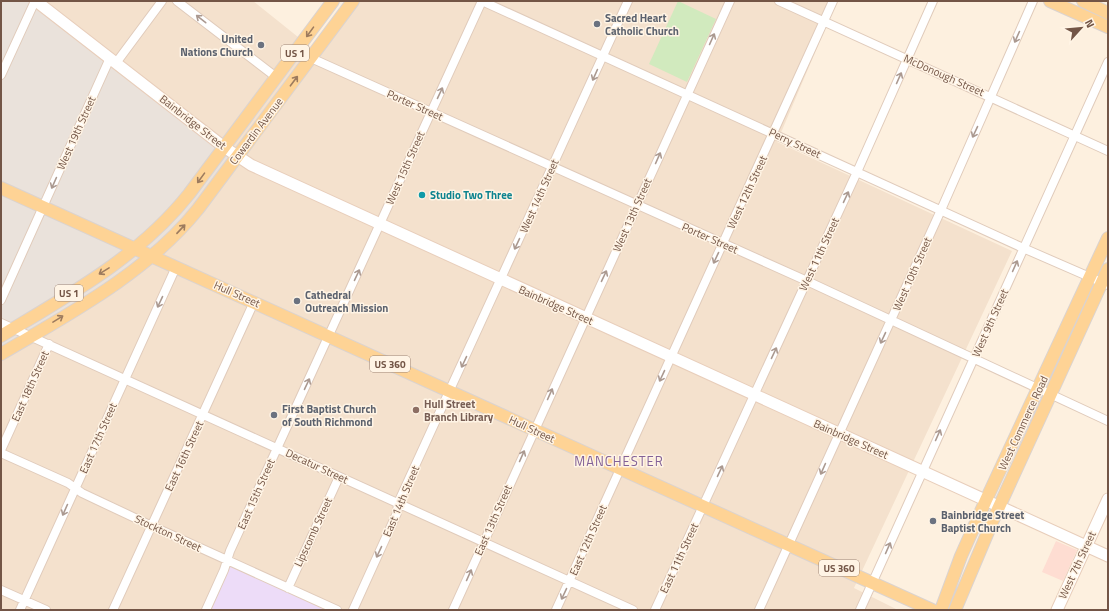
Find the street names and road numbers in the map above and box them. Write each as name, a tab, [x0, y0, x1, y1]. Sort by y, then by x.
road number: US 1	[281, 45, 309, 61]
street label: McDonough Street	[901, 50, 987, 100]
street label: Porter Street	[384, 85, 446, 125]
street label: Bainbridge Street	[156, 91, 230, 153]
street label: West 19th Street	[53, 93, 100, 172]
street label: Cowardin Avenue	[226, 94, 287, 168]
street label: Perry Street	[766, 124, 824, 162]
street label: West 15th Street	[382, 128, 429, 207]
street label: West 12th Street	[723, 153, 771, 231]
street label: West 14th Street	[516, 156, 563, 235]
street label: West 13th Street	[609, 175, 656, 254]
street label: West 11th Street	[795, 215, 843, 293]
street label: Porter Street	[679, 218, 741, 258]
street label: West 10th Street	[889, 234, 936, 313]
street label: Hull Street	[211, 277, 263, 311]
street label: Bainbridge Street	[516, 281, 596, 329]
road number: US 1	[55, 285, 83, 301]
street label: West 9th Street	[968, 286, 1012, 360]
street label: East 18th Street	[7, 348, 53, 424]
road number: US 360	[370, 356, 410, 372]
street label: West Commerce Road	[994, 373, 1052, 473]
street label: East 17th Street	[75, 400, 121, 476]
street label: Hull Street	[506, 411, 558, 447]
street label: Bainbridge Street	[811, 415, 891, 463]
street label: East 16th Street	[161, 418, 207, 494]
street label: Decatur Street	[283, 445, 351, 488]
street label: East 15th Street	[233, 456, 279, 532]
street label: East 14th Street	[379, 463, 423, 539]
street label: East 13th Street	[470, 482, 516, 558]
street label: Lipscomb Street	[290, 495, 336, 569]
street label: East 12th Street	[565, 502, 611, 578]
street label: Stockton Street	[132, 511, 204, 556]
street label: East 11th Street	[656, 520, 702, 596]
street label: West 7th Street	[1054, 528, 1100, 602]
road number: US 360	[819, 560, 859, 576]

